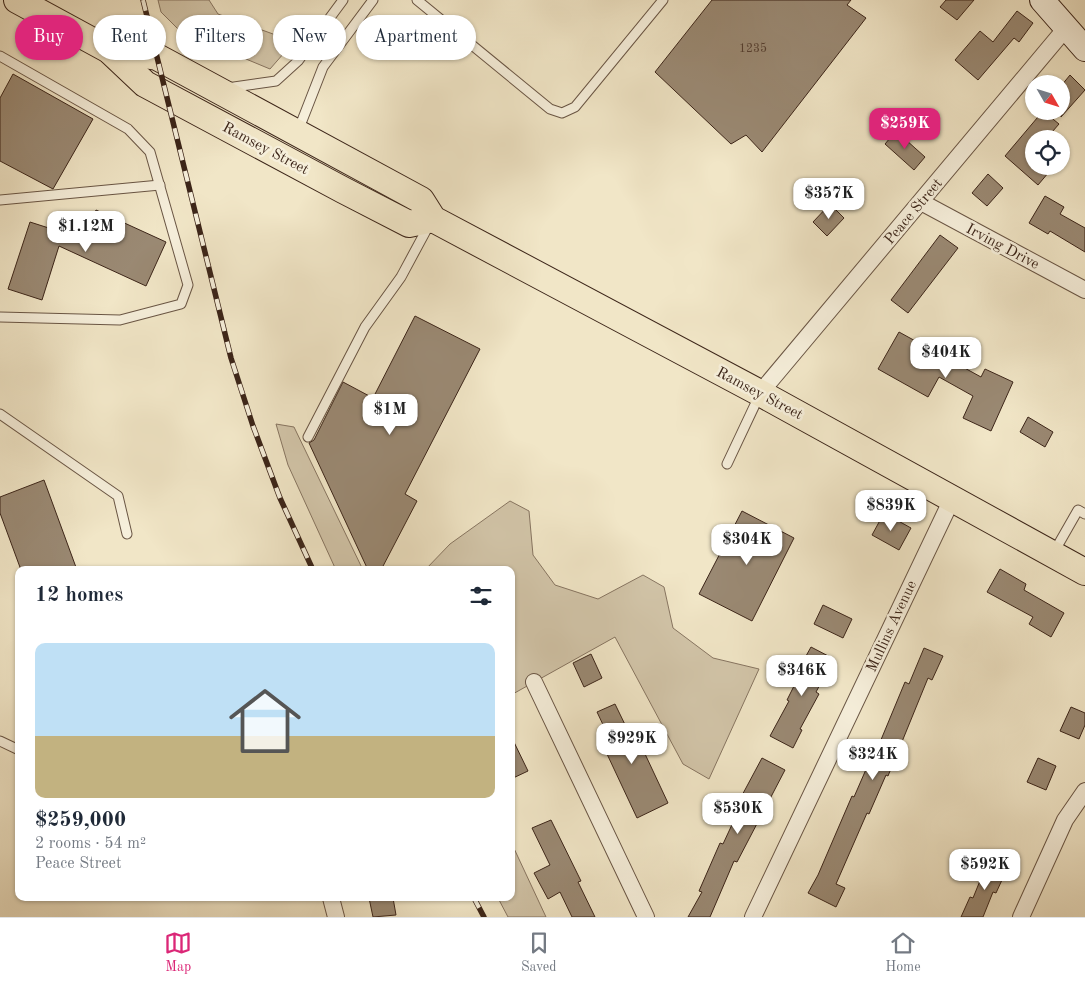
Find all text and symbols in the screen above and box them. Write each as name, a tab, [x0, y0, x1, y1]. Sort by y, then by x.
chip: Buy	[15, 15, 83, 60]
chip: Rent	[93, 15, 166, 60]
chip: Filters	[176, 15, 263, 60]
chip: New	[273, 15, 346, 60]
chip: Apartment	[356, 15, 476, 60]
house number: 1235	[739, 42, 767, 55]
north arrow	[1025, 75, 1070, 120]
map controls	[1025, 75, 1070, 175]
pin: $259K	[870, 108, 940, 150]
text: $259K	[880, 116, 930, 132]
street label: Ramsey Street	[220, 120, 311, 178]
button: locate	[1025, 130, 1070, 175]
street label: Peace Street	[882, 176, 946, 248]
pin: $357K	[794, 178, 864, 220]
text: $357K	[804, 186, 854, 202]
pin: $1.12M	[45, 210, 127, 253]
text: $1.12M	[58, 219, 114, 235]
street label: Irving Drive	[963, 222, 1041, 273]
pin: $404K	[911, 336, 981, 379]
text: $404K	[921, 345, 971, 361]
street label: Ramsey Street	[714, 365, 805, 423]
pin: $1M	[366, 394, 414, 436]
text: $1M	[374, 402, 406, 418]
pin: $839K	[856, 490, 926, 532]
text: $839K	[866, 498, 916, 514]
pin: $304K	[712, 524, 782, 566]
text: $304K	[722, 532, 772, 548]
street label: Mullins Avenue	[865, 578, 920, 675]
icon: filters	[467, 582, 495, 610]
text: 12 homes	[35, 585, 123, 606]
pin: $346K	[767, 654, 837, 697]
text: $346K	[777, 663, 827, 679]
icon: home	[220, 676, 310, 766]
pin: $929K	[597, 722, 667, 765]
text: $929K	[607, 731, 657, 747]
pin: $324K	[838, 738, 908, 781]
text: $324K	[848, 747, 898, 763]
pin: $530K	[703, 792, 773, 835]
text: $530K	[713, 801, 763, 817]
text: $259,000	[35, 810, 126, 831]
text: 2 rooms · 54 m²	[35, 836, 146, 852]
pin: $592K	[950, 848, 1020, 891]
text: Peace Street	[35, 856, 122, 872]
text: $592K	[960, 857, 1010, 873]
tab: Map	[164, 929, 192, 976]
tab: Saved	[521, 929, 557, 976]
tab: Home	[885, 929, 921, 976]

